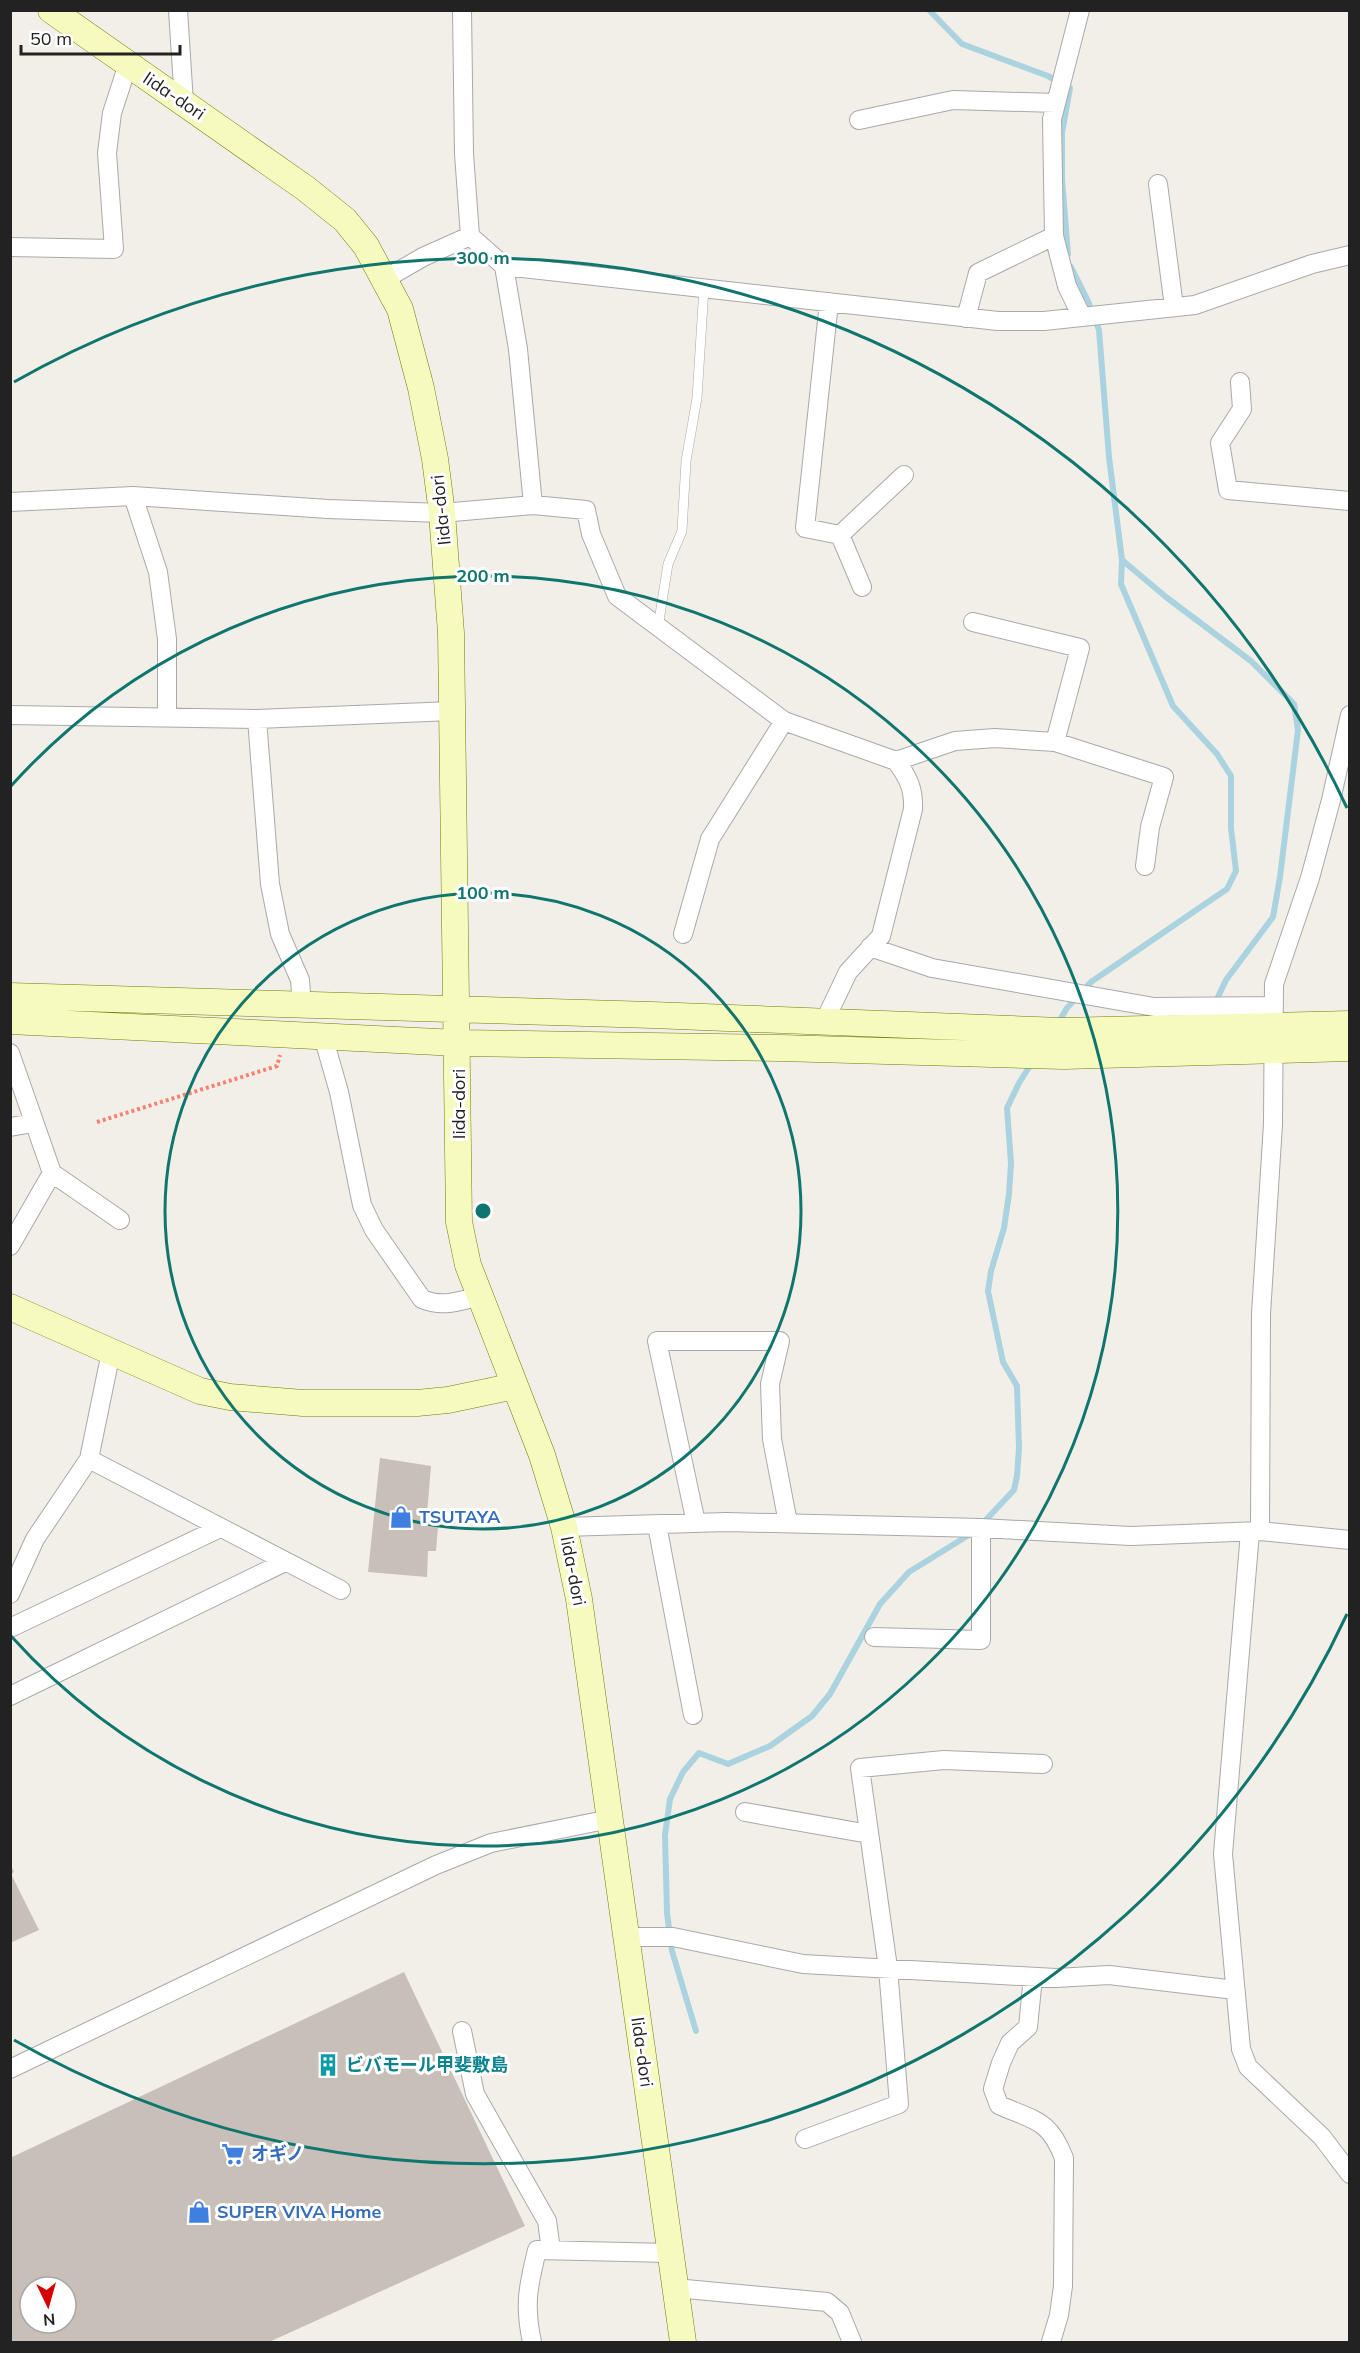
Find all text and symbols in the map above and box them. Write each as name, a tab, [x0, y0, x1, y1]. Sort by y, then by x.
scale bar	[21, 18, 180, 56]
text: 50 m	[30, 27, 72, 50]
street label: Iida-dori	[139, 66, 210, 125]
text: 300 m	[456, 246, 510, 269]
street label: Iida-dori	[425, 474, 456, 546]
text: 200 m	[456, 564, 510, 587]
text: 100 m	[456, 881, 510, 904]
street label: Iida-dori	[447, 1069, 470, 1139]
centre of rings	[473, 1201, 493, 1221]
shop icon: TSUTAYA	[388, 1504, 414, 1530]
place label: TSUTAYA	[419, 1505, 501, 1528]
street label: Iida-dori	[555, 1534, 591, 1608]
street label: Iida-dori	[626, 2015, 659, 2088]
building icon: ビバモール甲斐敷島	[315, 2052, 341, 2078]
place label: ビバモール甲斐敷島	[346, 2053, 508, 2076]
supermarket icon: オギノ	[220, 2141, 246, 2167]
place label: オギノ	[251, 2142, 304, 2165]
shop icon: SUPER VIVA Home	[186, 2199, 212, 2225]
place label: SUPER VIVA Home	[217, 2200, 381, 2223]
north arrow	[18, 2275, 78, 2335]
text: N	[42, 2309, 56, 2330]

